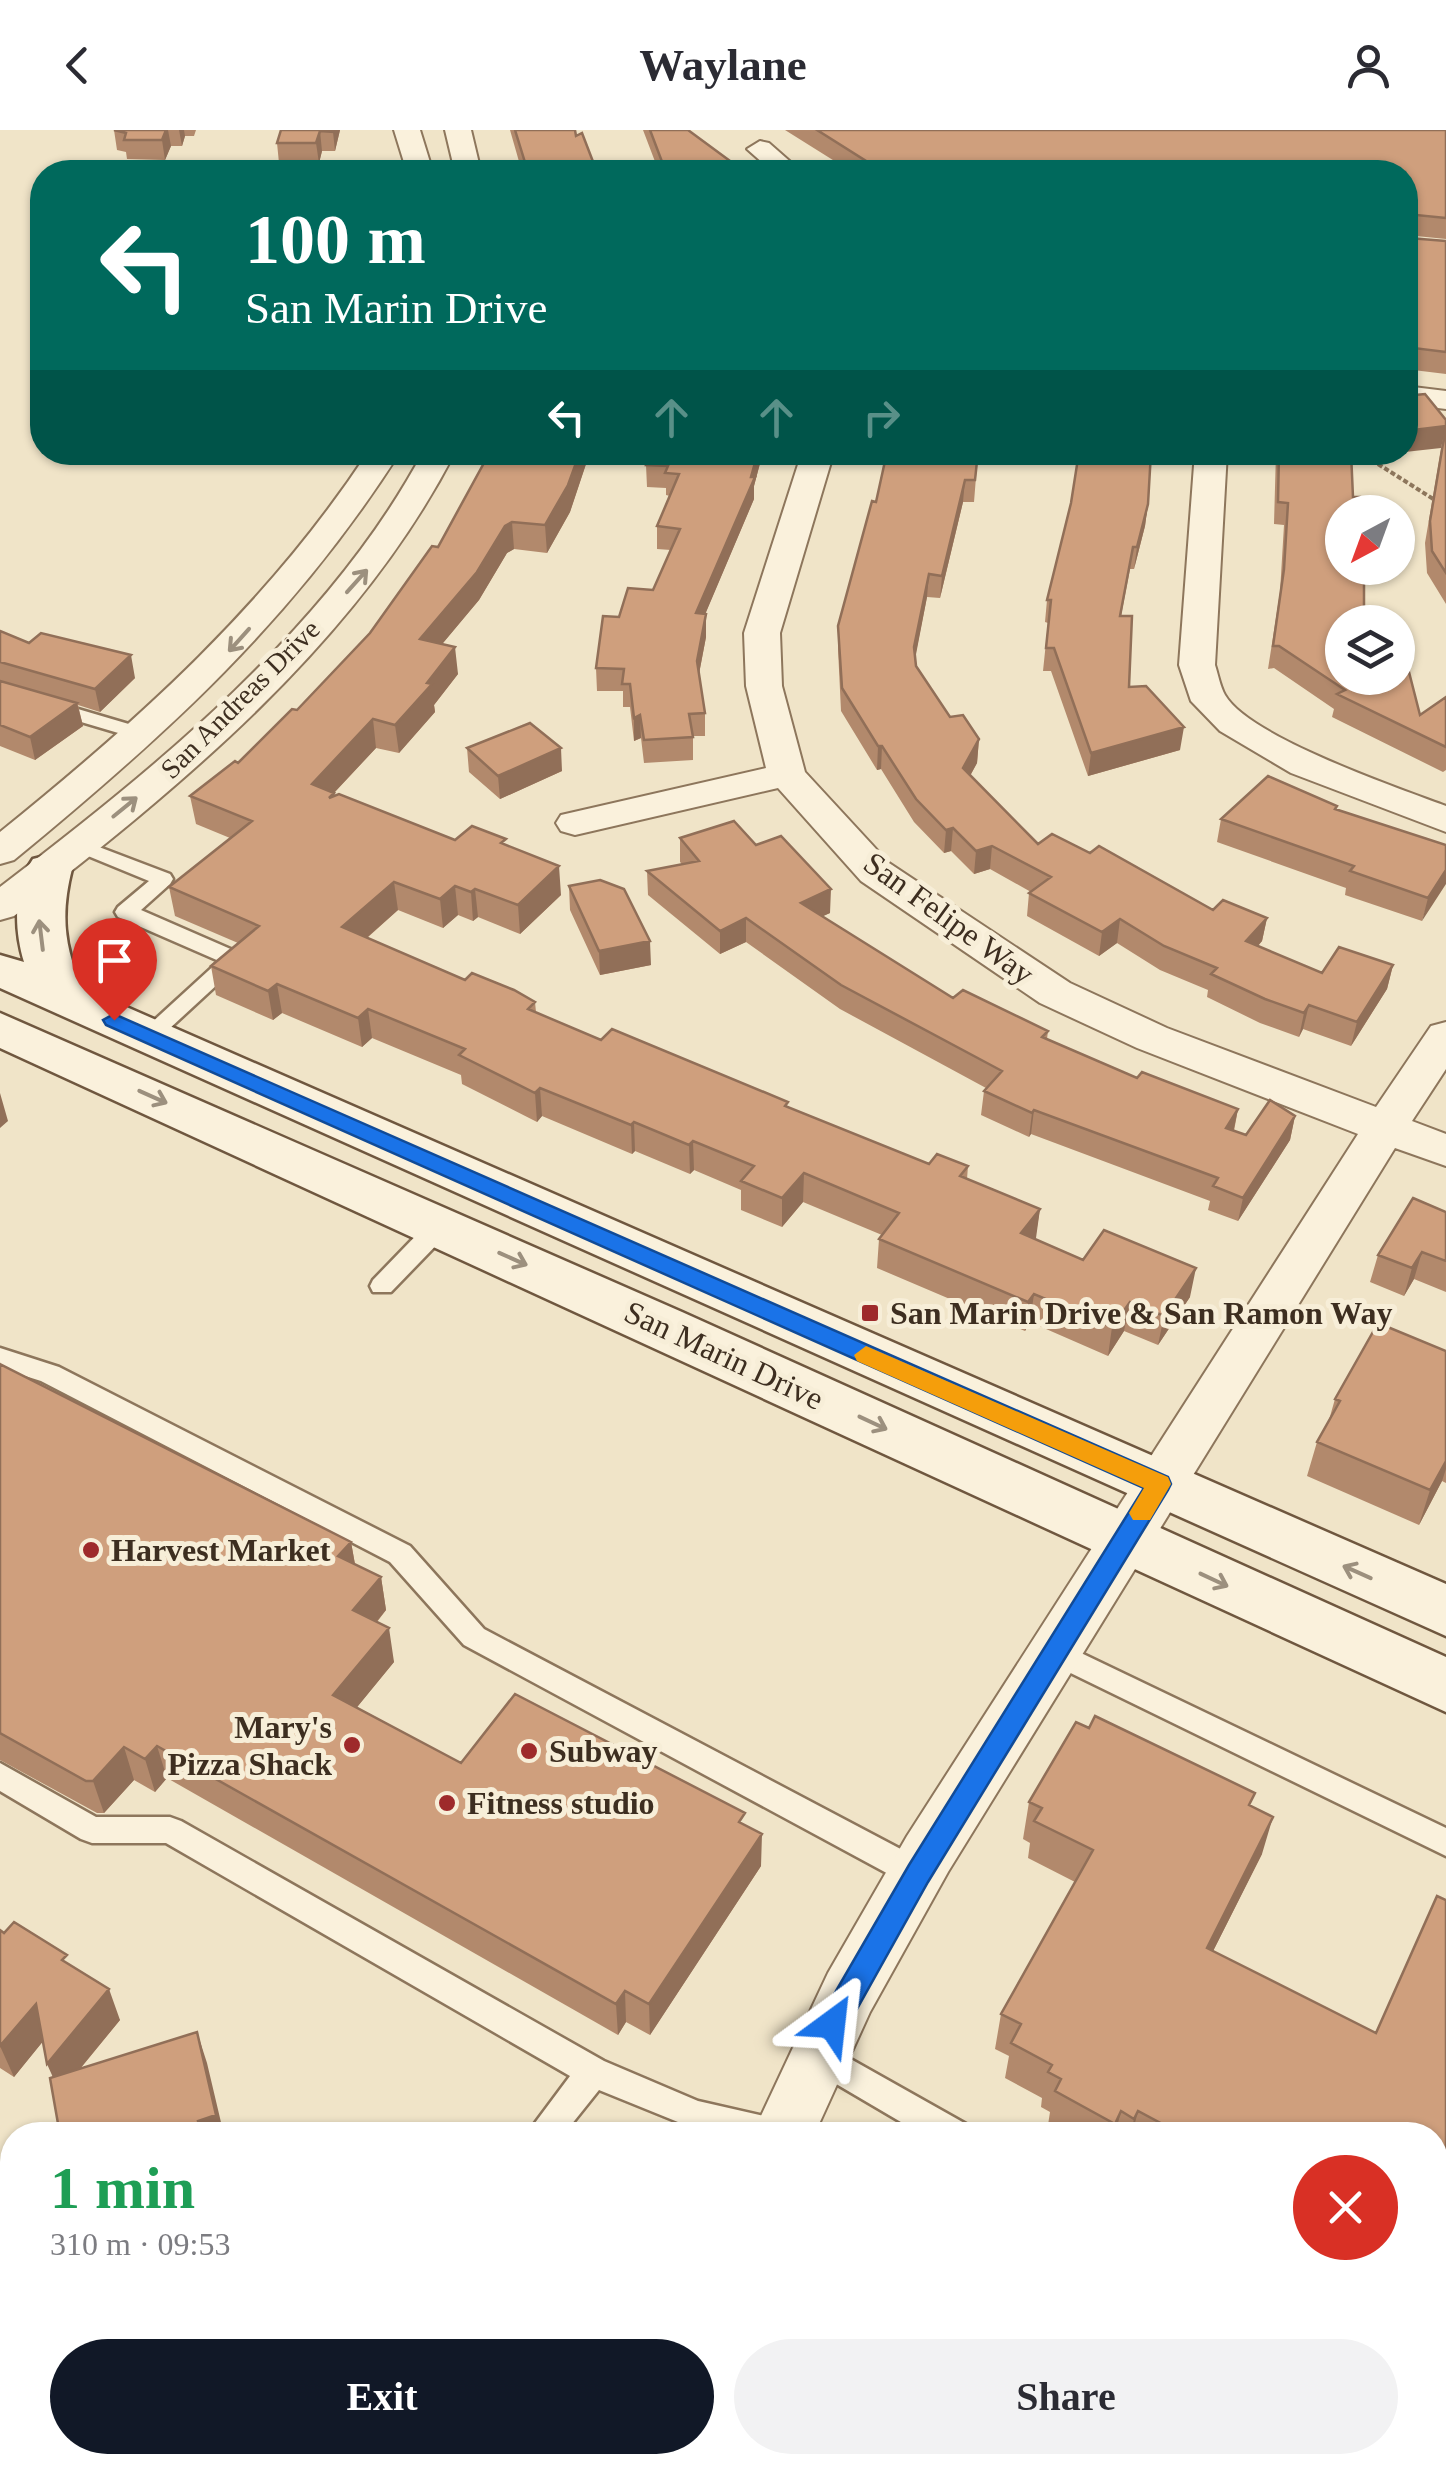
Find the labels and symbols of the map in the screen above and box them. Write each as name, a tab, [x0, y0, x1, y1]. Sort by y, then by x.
north arrow	[1325, 495, 1415, 585]
one-way arrow	[345, 569, 368, 594]
street label: San Andreas Drive	[154, 613, 326, 785]
one-way arrow	[227, 627, 250, 652]
one-way arrow	[111, 796, 137, 818]
street label: San Felipe Way	[857, 844, 1041, 992]
pin	[72, 918, 157, 1021]
one-way arrow	[31, 919, 50, 952]
one-way arrow	[137, 1089, 168, 1107]
one-way arrow	[497, 1251, 528, 1269]
street label: San Marin Drive	[619, 1293, 829, 1417]
place label: San Marin Drive & San Ramon Way	[890, 1295, 1393, 1331]
marker: San Marin Drive & San Ramon Way	[859, 1302, 881, 1324]
one-way arrow	[857, 1415, 888, 1433]
place label: Harvest Market	[111, 1532, 331, 1568]
marker: Harvest Market	[80, 1539, 102, 1561]
one-way arrow	[1342, 1562, 1373, 1580]
one-way arrow	[1199, 1572, 1229, 1591]
place label: Mary's Pizza Shack	[168, 1709, 332, 1782]
place label: Subway	[549, 1733, 658, 1769]
marker: Mary's Pizza Shack	[341, 1734, 363, 1756]
marker: Subway	[518, 1740, 540, 1762]
place label: Fitness studio	[467, 1785, 655, 1821]
marker: Fitness studio	[436, 1792, 458, 1814]
position arrow	[780, 1972, 884, 2076]

